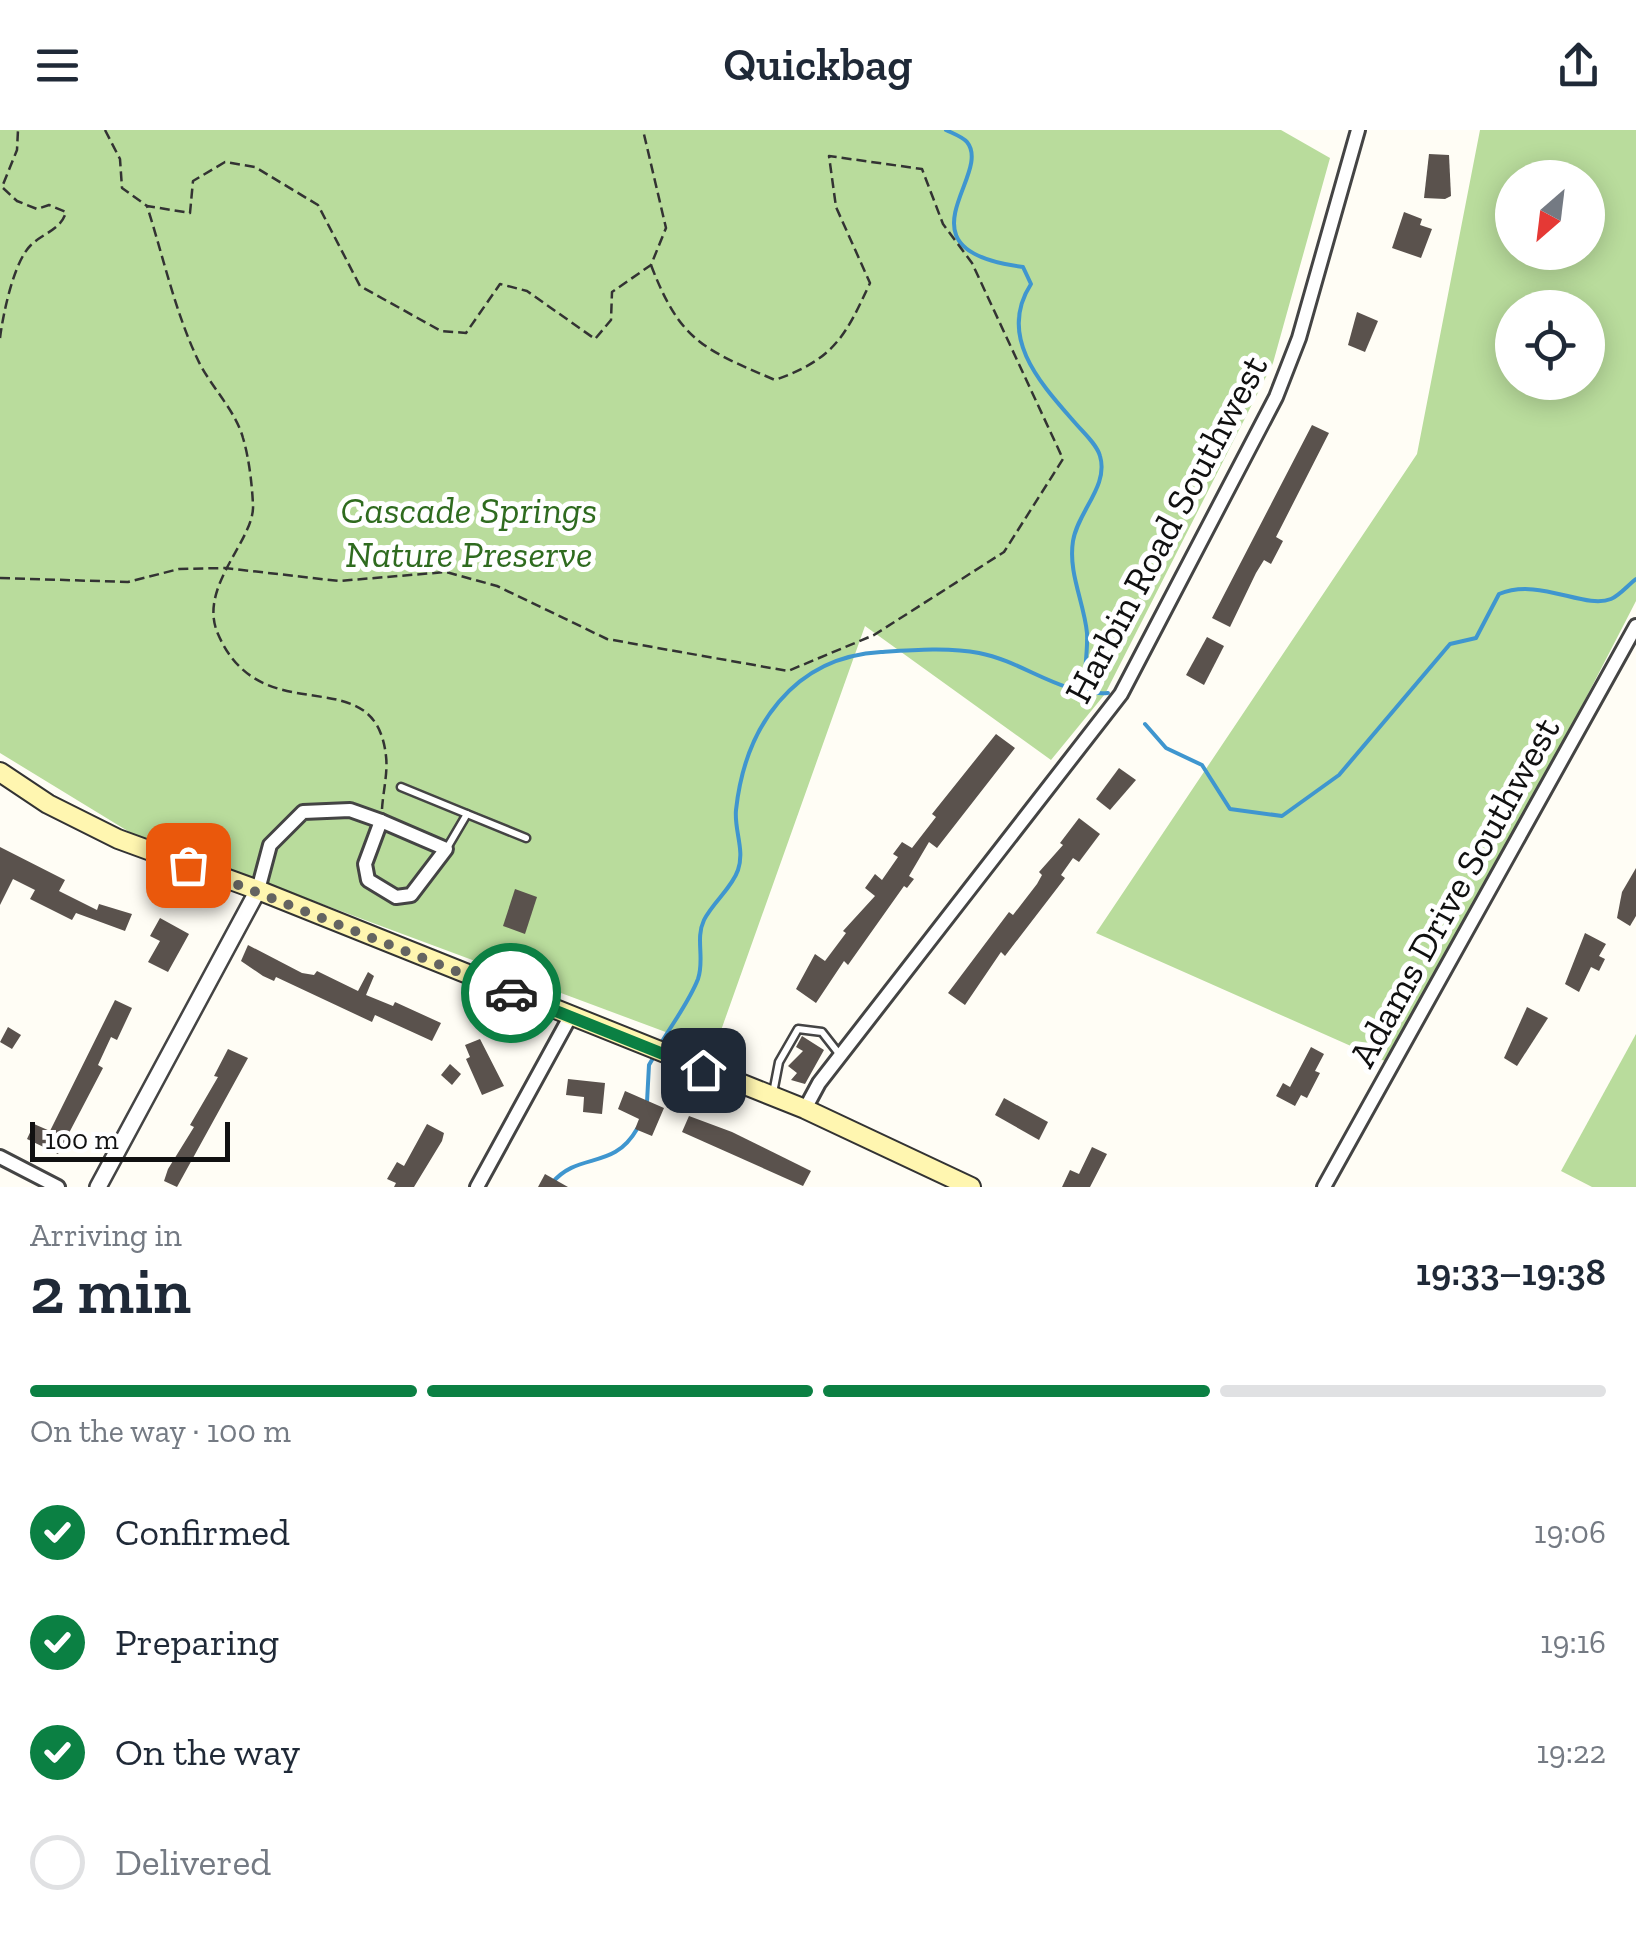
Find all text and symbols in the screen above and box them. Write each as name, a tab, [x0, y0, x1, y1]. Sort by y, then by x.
icon: menu	[30, 38, 85, 93]
text: Quickbag	[723, 38, 913, 92]
icon: share	[1551, 38, 1606, 93]
north arrow	[1495, 160, 1605, 270]
map controls	[1495, 160, 1605, 400]
button: locate	[1495, 290, 1605, 400]
street label: Harbin Road Southwest	[1055, 347, 1277, 711]
park label: Cascade Springs Nature Preserve	[341, 487, 597, 577]
street label: Adams Drive Southwest	[1339, 709, 1569, 1075]
pin	[146, 823, 231, 908]
icon: bag	[161, 838, 216, 893]
courier	[461, 943, 561, 1043]
icon: car	[484, 966, 539, 1021]
pin	[661, 1028, 746, 1113]
icon: home	[676, 1043, 731, 1098]
scale bar	[30, 1117, 230, 1162]
text: 100 m	[45, 1123, 119, 1156]
text: Arriving in	[30, 1216, 182, 1254]
text: 19:33–19:38	[1416, 1249, 1606, 1295]
text: 2 min	[30, 1252, 191, 1330]
text: On the way · 100 m	[30, 1412, 291, 1450]
icon: check	[30, 1505, 85, 1560]
text: Confirmed	[115, 1509, 290, 1555]
text: 19:06	[1534, 1513, 1606, 1551]
icon: check	[30, 1615, 85, 1670]
text: Preparing	[115, 1619, 279, 1665]
text: 19:16	[1540, 1623, 1606, 1661]
icon: check	[30, 1725, 85, 1780]
text: On the way	[115, 1729, 300, 1775]
text: 19:22	[1537, 1733, 1606, 1771]
text: Delivered	[115, 1839, 271, 1885]

